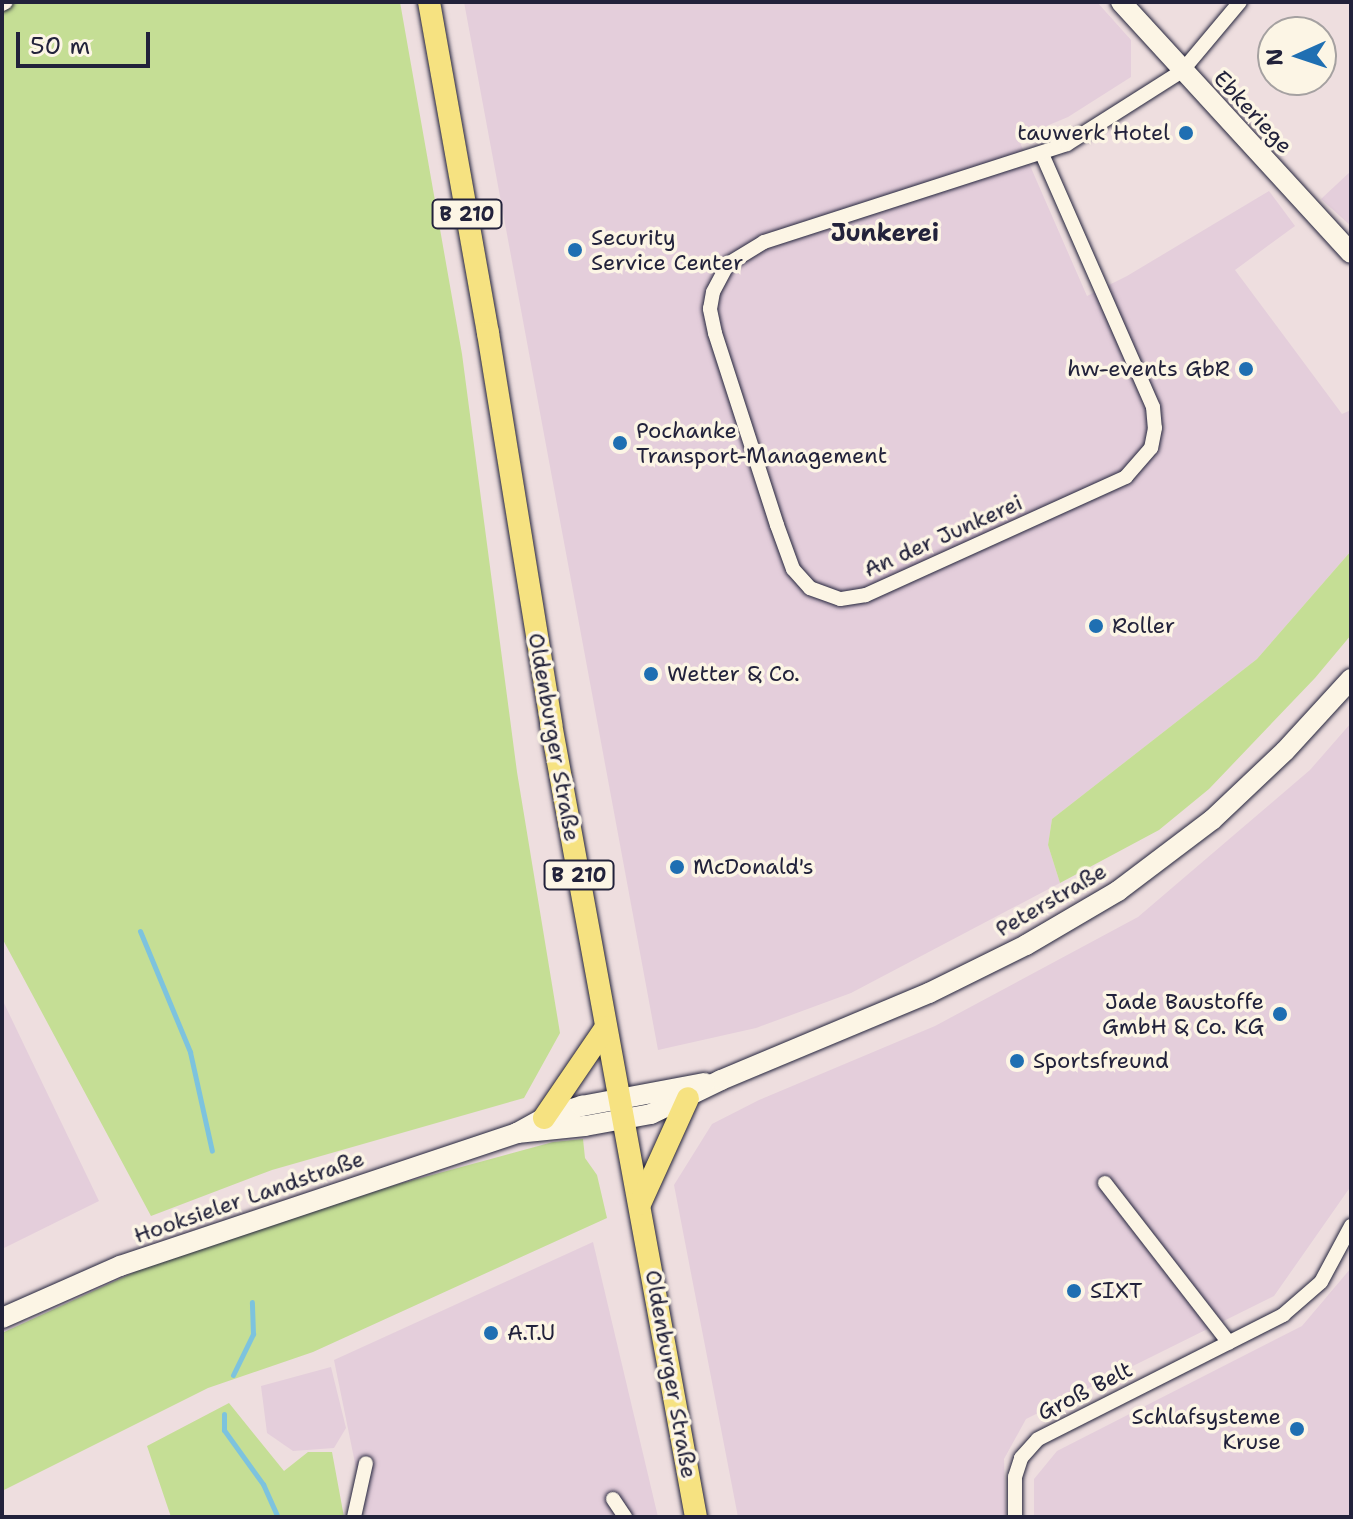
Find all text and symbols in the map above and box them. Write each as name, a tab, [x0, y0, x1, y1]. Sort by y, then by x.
scale bar	[20, 16, 154, 66]
north arrow	[1257, 16, 1337, 96]
text: 50 m	[30, 30, 90, 62]
text: N	[1260, 48, 1289, 67]
street label: Ebkeriege	[1208, 65, 1298, 159]
place label: tauwerk Hotel	[1017, 120, 1170, 146]
marker: tauwerk Hotel	[1177, 124, 1195, 142]
road number: B 210	[431, 198, 503, 230]
district label: Junkerei	[831, 220, 939, 248]
place label: Security Service Center	[591, 224, 743, 276]
marker: Security Service Center	[566, 241, 584, 259]
place label: hw-events GbR	[1067, 356, 1230, 382]
marker: hw-events GbR	[1237, 360, 1255, 378]
place label: Pochanke Transport-Management	[636, 417, 887, 468]
marker: Pochanke Transport-Management	[611, 434, 629, 452]
street label: An der Junkerei	[860, 489, 1026, 583]
place label: Roller	[1112, 613, 1175, 639]
marker: Roller	[1087, 617, 1105, 635]
street label: Oldenburger Straße	[523, 631, 585, 843]
place label: Wetter & Co.	[667, 661, 800, 687]
marker: Wetter & Co.	[642, 665, 660, 683]
place label: McDonald's	[693, 854, 814, 880]
marker: McDonald's	[668, 858, 686, 876]
street label: Peterstraße	[991, 858, 1111, 942]
road number: B 210	[543, 859, 615, 891]
place label: Jade Baustoffe GmbH & Co. KG	[1102, 988, 1264, 1040]
marker: Jade Baustoffe GmbH & Co. KG	[1271, 1005, 1289, 1023]
place label: Sportsfreund	[1033, 1048, 1169, 1074]
marker: Sportsfreund	[1008, 1052, 1026, 1070]
street label: Hooksieler Landstraße	[130, 1145, 368, 1249]
street label: Oldenburger Straße	[640, 1268, 702, 1480]
place label: SIXT	[1090, 1278, 1143, 1304]
marker: SIXT	[1065, 1282, 1083, 1300]
place label: A.T.U	[507, 1320, 555, 1346]
marker: A.T.U	[482, 1324, 500, 1342]
street label: Groß Belt	[1033, 1356, 1137, 1426]
place label: Schlafsysteme Kruse	[1132, 1403, 1281, 1454]
marker: Schlafsysteme Kruse	[1288, 1420, 1306, 1438]

